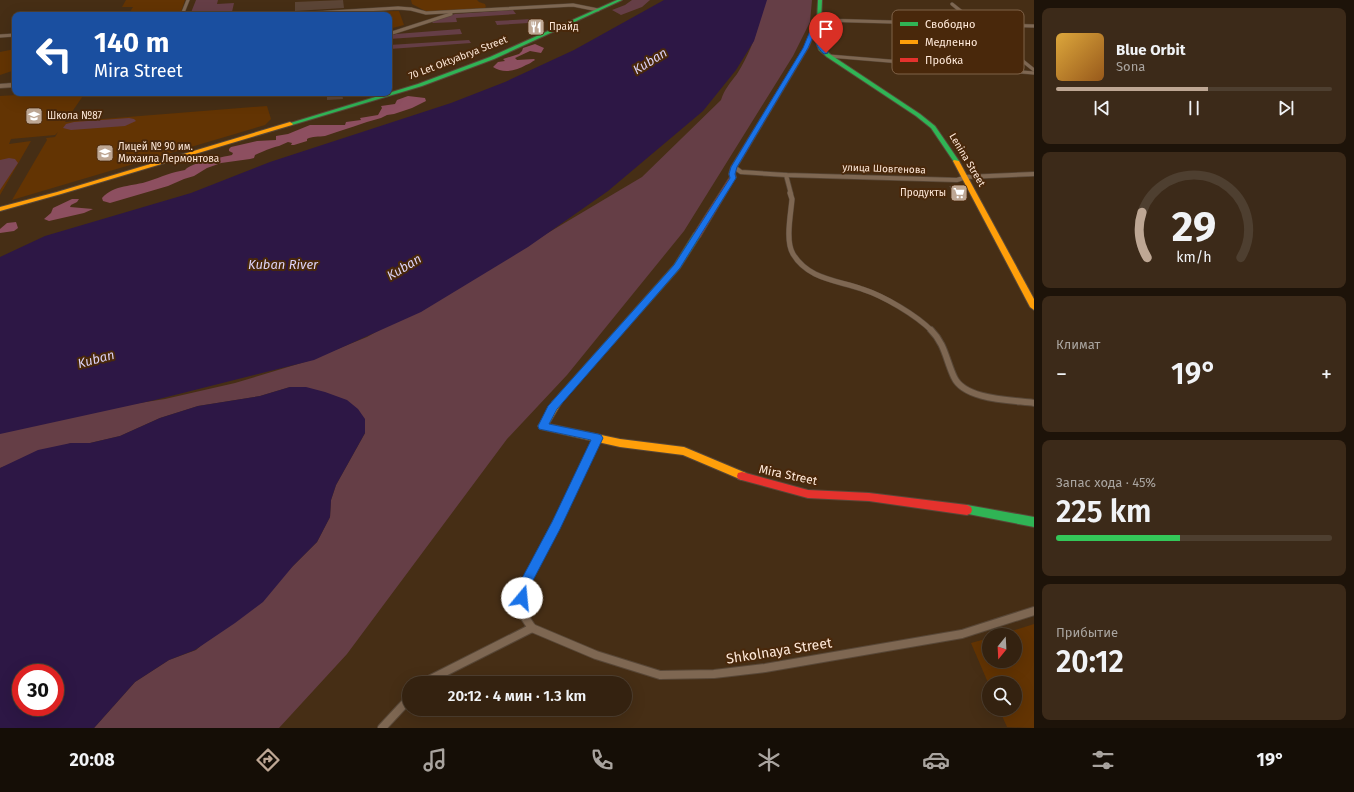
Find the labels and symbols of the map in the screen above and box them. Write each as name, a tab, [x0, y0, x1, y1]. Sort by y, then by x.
legend	[892, 10, 1024, 74]
pin	[809, 12, 843, 53]
restaurant icon: Прайд	[526, 17, 546, 37]
text: Свободно	[925, 18, 975, 31]
place label: Прайд	[549, 21, 579, 33]
street label: 70 Let Oktyabrya Street	[407, 34, 509, 82]
text: Медленно	[925, 36, 977, 49]
water label: Kuban	[630, 45, 670, 77]
text: Пробка	[925, 54, 963, 67]
school or university icon: Школа №87	[24, 106, 44, 126]
place label: Школа №87	[47, 110, 103, 122]
street label: Lenina Street	[946, 131, 988, 189]
place label: Лицей № 90 им. Михаила Лермонтова	[118, 141, 219, 165]
school or university icon: Лицей № 90 им. Михаила Лермонтова	[95, 143, 115, 163]
street label: улица Шовгенова	[842, 162, 926, 176]
supermarket icon: Продукты	[949, 183, 969, 203]
place label: Продукты	[900, 187, 946, 199]
water label: Kuban	[384, 251, 424, 283]
water label: Kuban River	[248, 257, 319, 272]
water label: Kuban	[76, 347, 116, 371]
street label: Mira Street	[758, 462, 819, 488]
position arrow	[501, 577, 543, 619]
north arrow	[982, 628, 1022, 668]
street label: Shkolnaya Street	[725, 634, 834, 668]
speed limit sign: 30	[12, 664, 64, 716]

